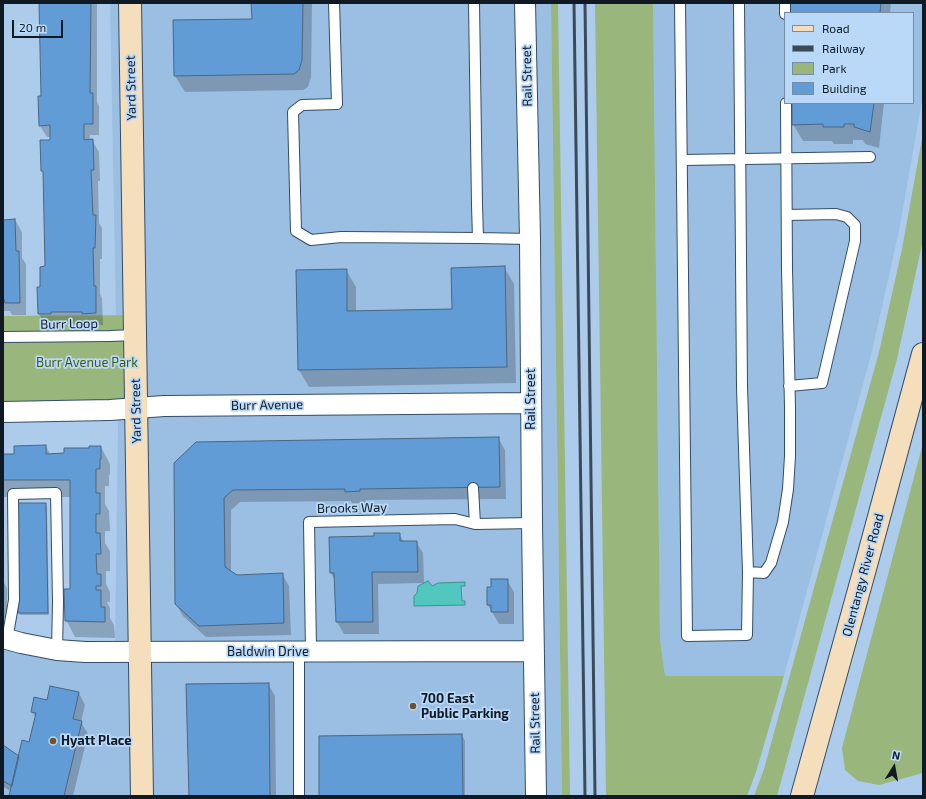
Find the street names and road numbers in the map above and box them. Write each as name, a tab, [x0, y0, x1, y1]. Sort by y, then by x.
street label: Rail Street	[519, 45, 535, 107]
street label: Yard Street	[123, 55, 139, 121]
street label: Burr Loop	[40, 316, 98, 332]
street label: Rail Street	[523, 368, 539, 430]
street label: Yard Street	[128, 378, 144, 444]
street label: Burr Avenue	[231, 397, 303, 413]
street label: Brooks Way	[317, 500, 387, 516]
street label: Olentangy River Road	[839, 512, 887, 638]
street label: Baldwin Drive	[227, 644, 309, 660]
street label: Rail Street	[527, 692, 543, 754]

